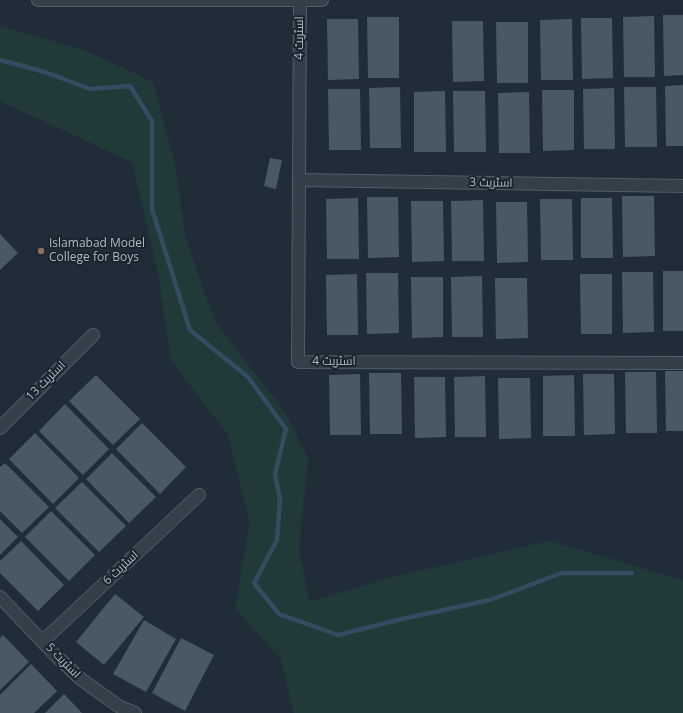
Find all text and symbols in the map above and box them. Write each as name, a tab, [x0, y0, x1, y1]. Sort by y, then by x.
street label: اسٹریٹ 4	[293, 16, 307, 60]
street label: اسٹریٹ 3	[469, 175, 513, 191]
place label: Islamabad Model College for Boys	[49, 237, 145, 265]
marker: Islamabad Model College for Boys	[36, 246, 46, 256]
street label: اسٹریٹ 4	[312, 355, 356, 369]
street label: اسٹریٹ 13	[23, 358, 69, 404]
street label: اسٹریٹ 6	[100, 548, 142, 588]
street label: اسٹریٹ 5	[43, 641, 83, 681]

